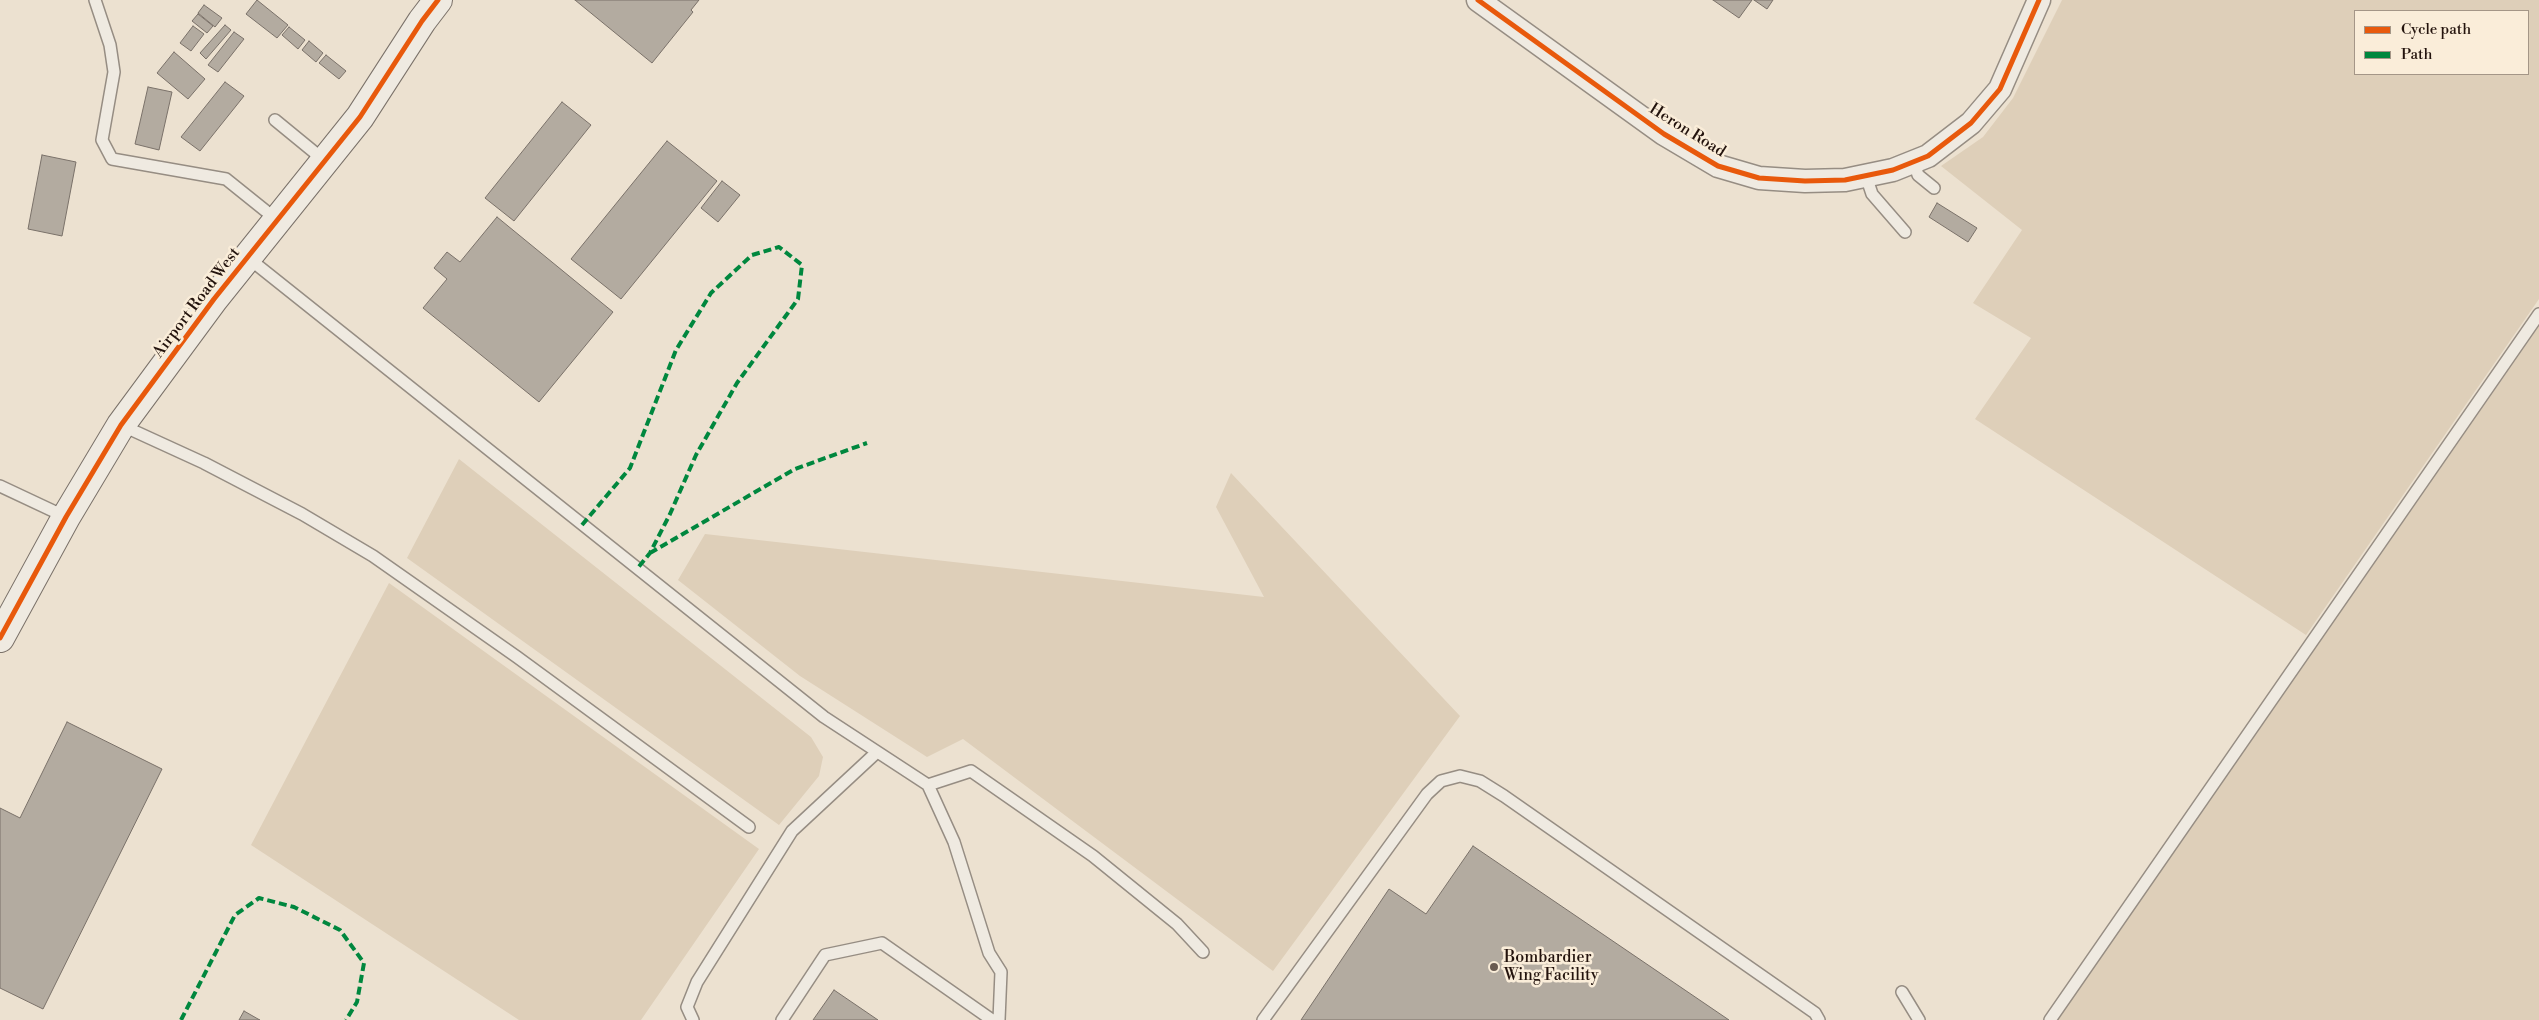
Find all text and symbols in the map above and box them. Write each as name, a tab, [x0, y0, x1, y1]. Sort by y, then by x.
legend	[2354, 10, 2529, 75]
text: Cycle path	[2401, 20, 2471, 39]
text: Path	[2401, 45, 2433, 64]
street label: Heron Road	[1645, 100, 1729, 162]
street label: Airport Road West	[149, 244, 245, 362]
place label: Bombardier Wing Facility	[1504, 948, 1599, 986]
marker: Bombardier Wing Facility	[1488, 961, 1500, 973]

